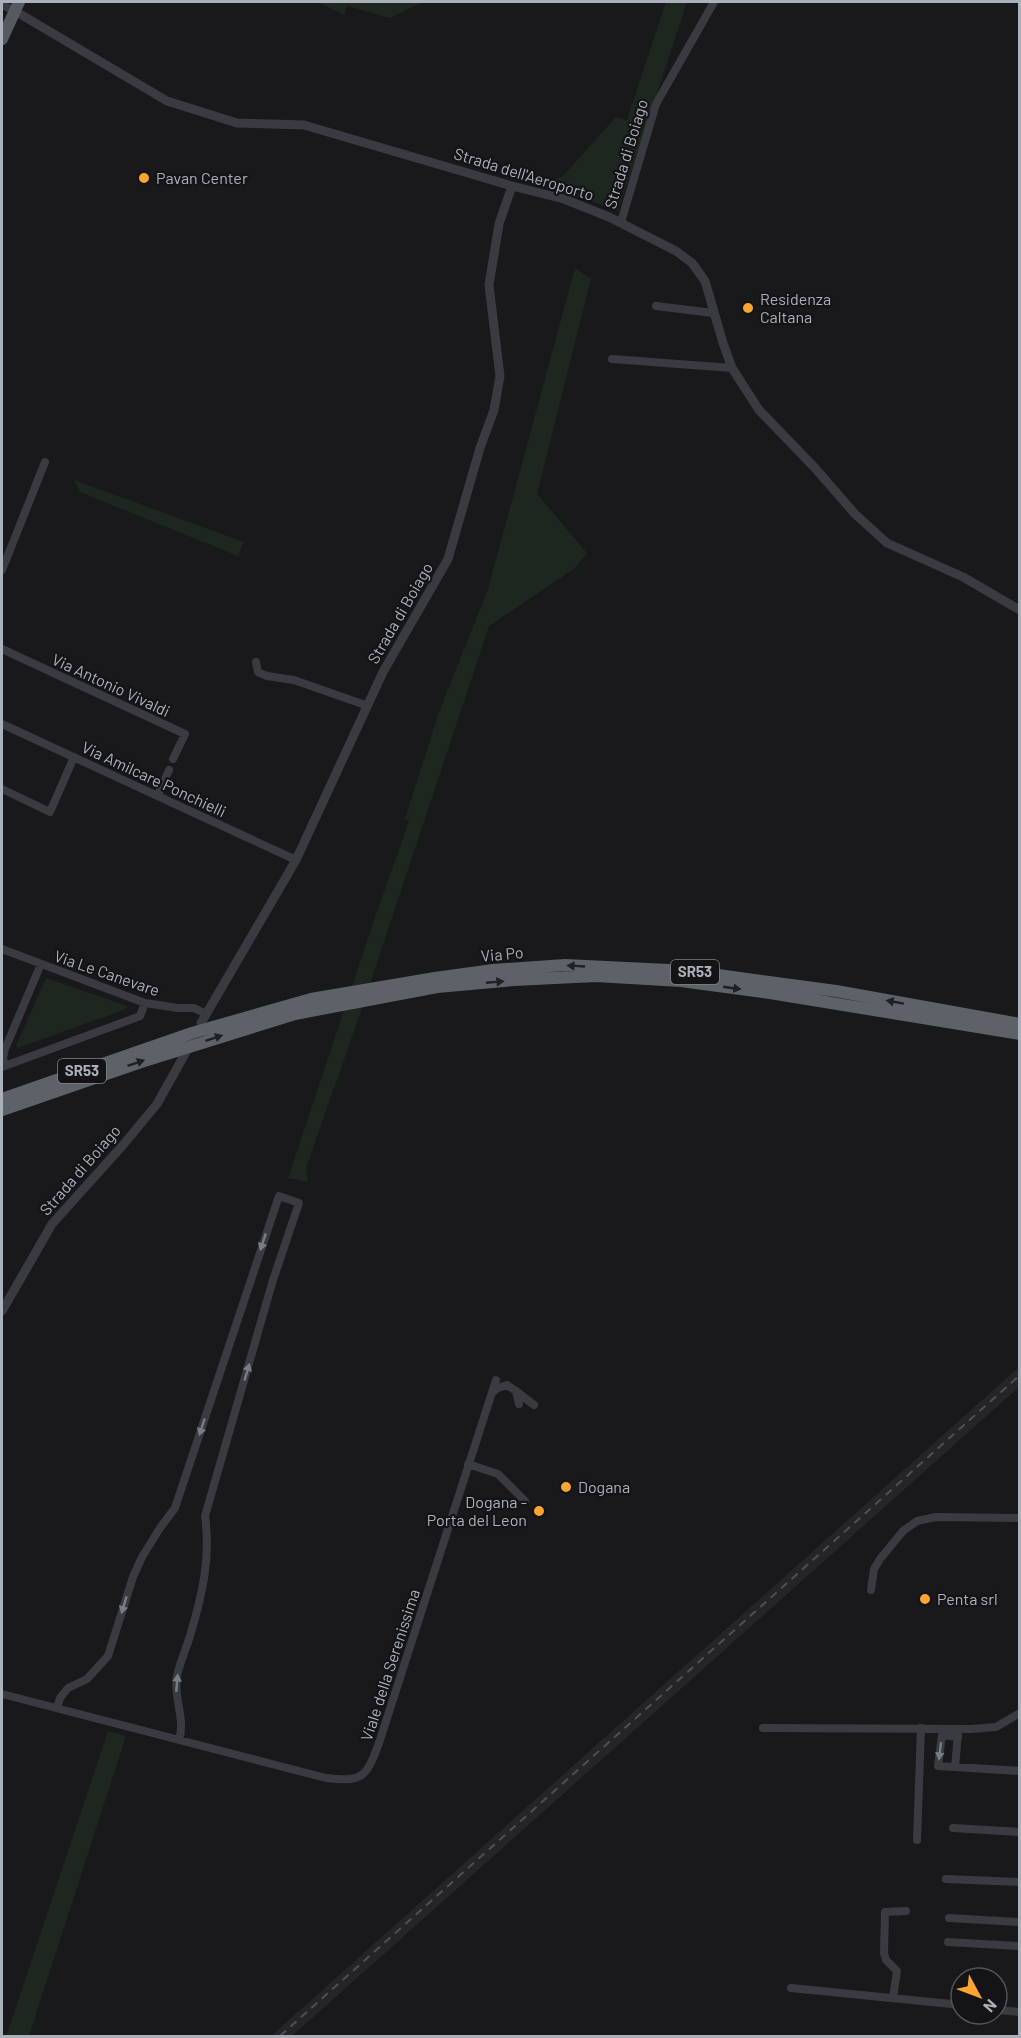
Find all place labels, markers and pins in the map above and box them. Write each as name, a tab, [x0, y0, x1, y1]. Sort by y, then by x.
place label: Pavan Center	[156, 168, 248, 187]
marker: Pavan Center	[137, 171, 151, 185]
place label: Residenza Caltana	[760, 289, 831, 326]
marker: Residenza Caltana	[741, 301, 755, 315]
place label: Dogana	[578, 1477, 630, 1496]
marker: Dogana	[559, 1480, 573, 1494]
place label: Dogana - Porta del Leon	[427, 1492, 527, 1529]
marker: Dogana - Porta del Leon	[532, 1504, 546, 1518]
place label: Penta srl	[937, 1589, 998, 1608]
marker: Penta srl	[918, 1592, 932, 1606]

